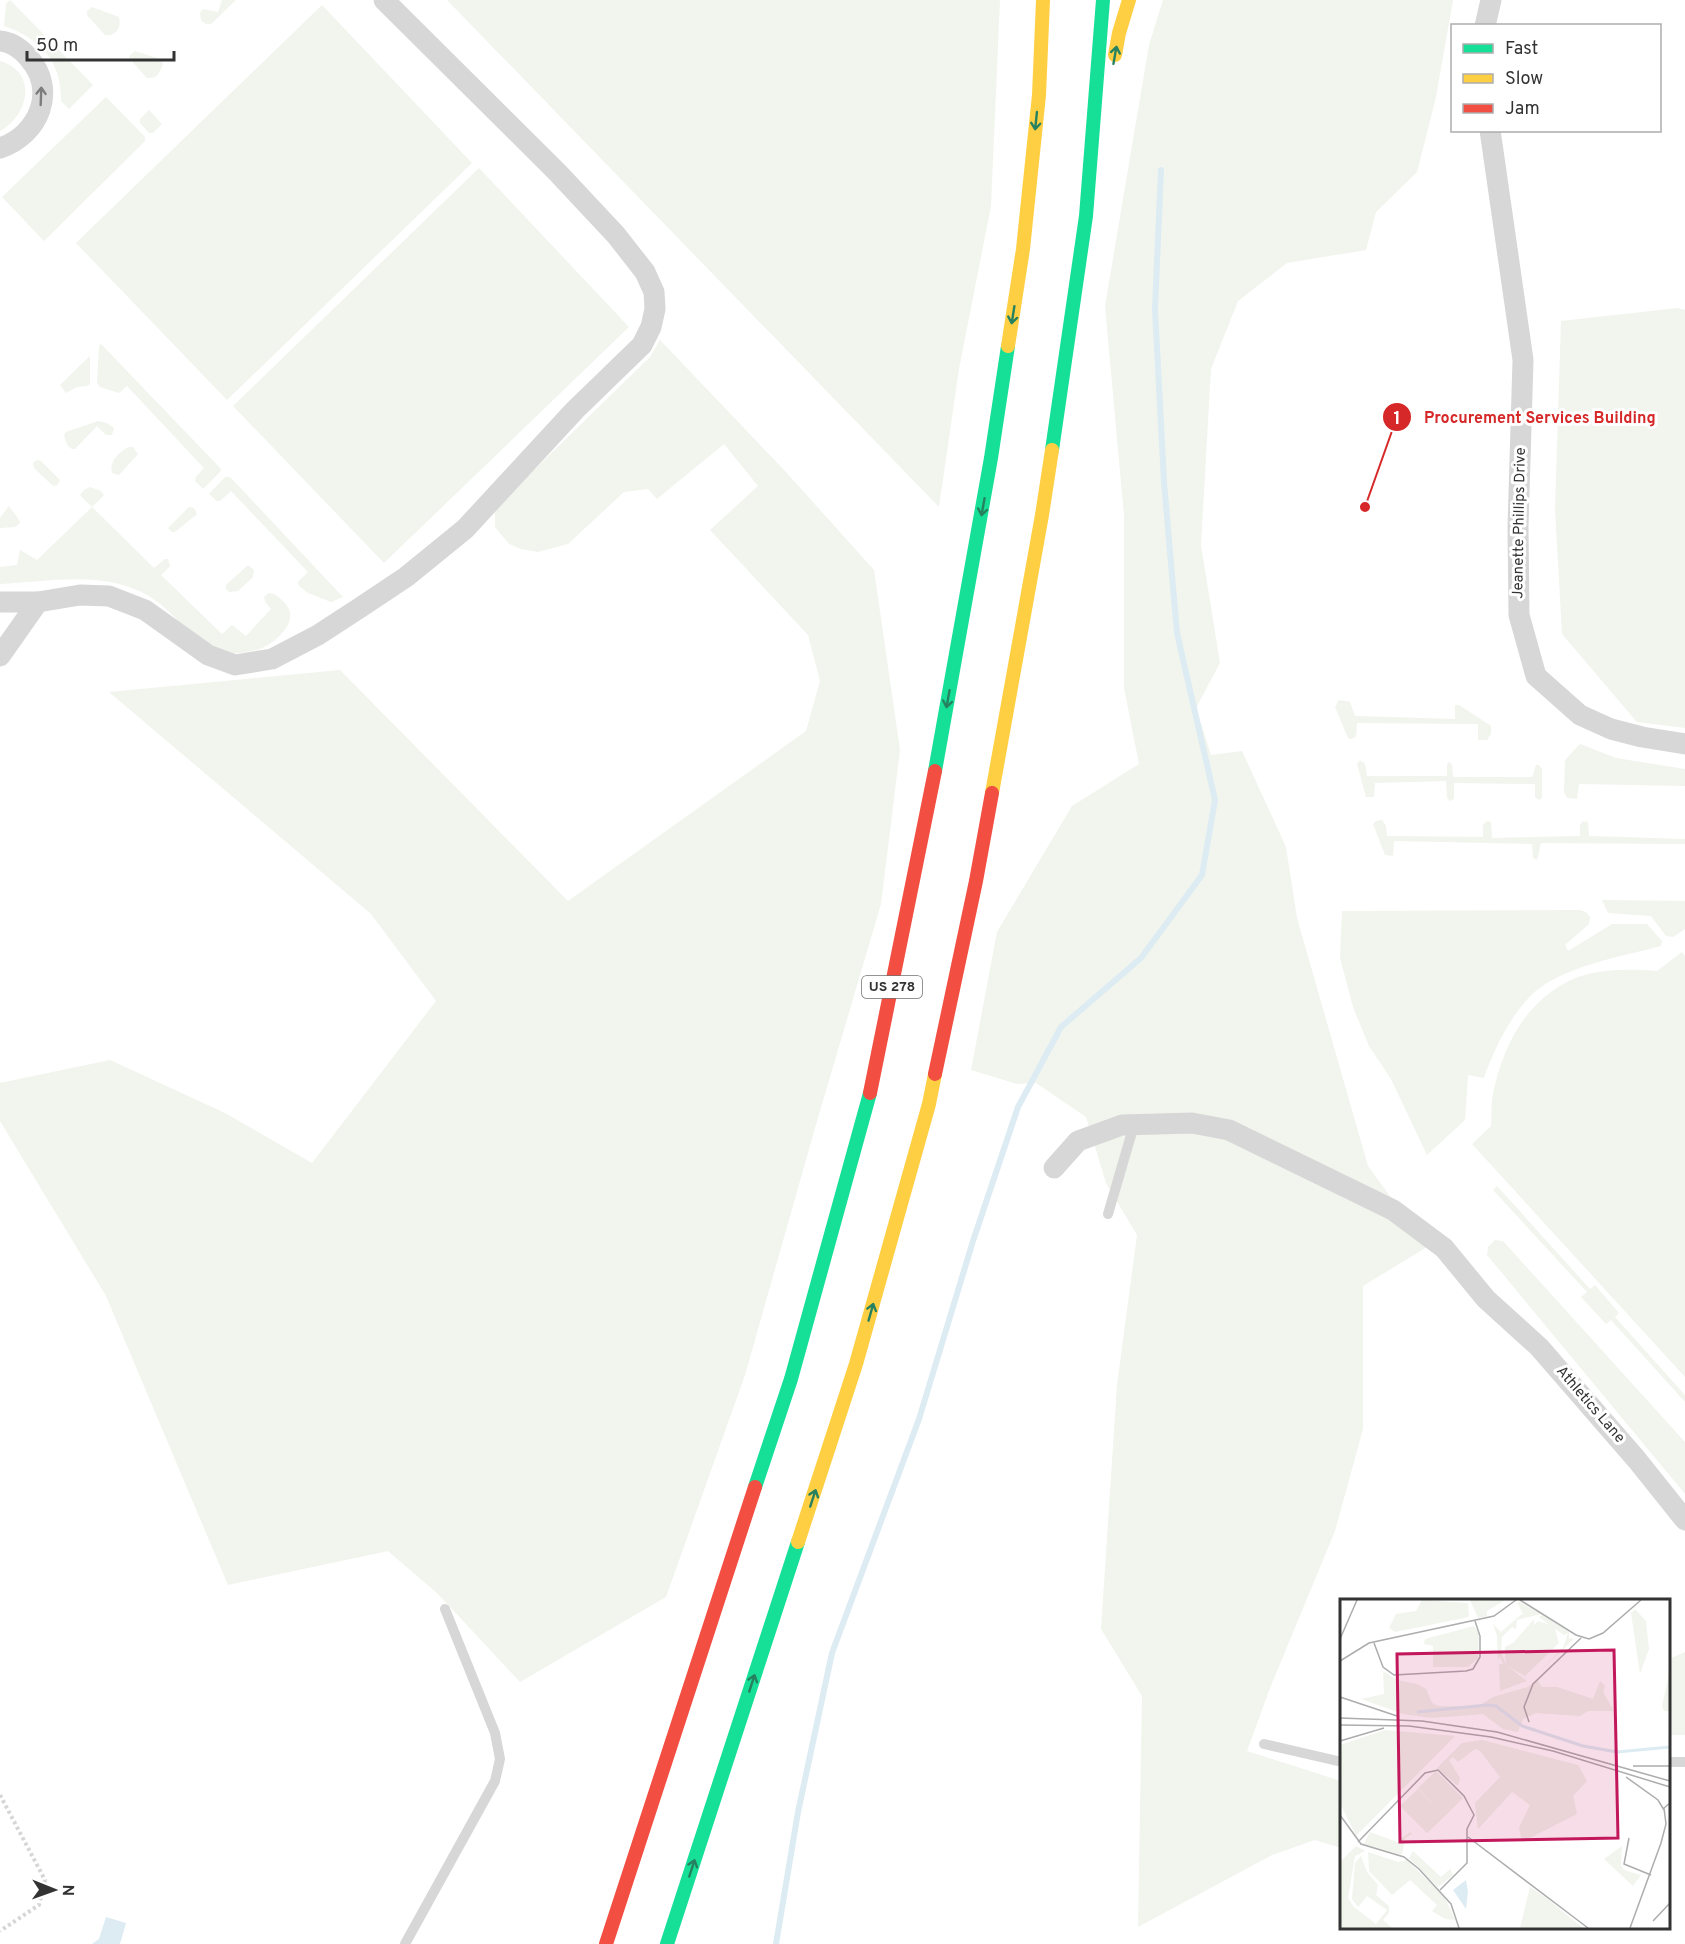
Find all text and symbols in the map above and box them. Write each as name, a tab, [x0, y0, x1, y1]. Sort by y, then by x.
scale bar	[27, 24, 174, 62]
legend	[1451, 24, 1661, 132]
text: 50 m	[36, 35, 78, 58]
text: Fast	[1505, 38, 1538, 61]
one-way arrow	[1110, 46, 1121, 66]
text: Slow	[1505, 68, 1543, 91]
one-way arrow	[35, 86, 47, 106]
text: Jam	[1505, 98, 1540, 121]
one-way arrow	[1030, 111, 1041, 131]
one-way arrow	[1007, 304, 1018, 324]
callout: Procurement Services Building	[1382, 400, 1668, 434]
text: 1	[1393, 408, 1401, 431]
text: Procurement Services Building	[1424, 409, 1656, 429]
street label: Jeanette Phillips Drive	[1509, 447, 1531, 599]
one-way arrow	[977, 497, 988, 517]
one-way arrow	[943, 689, 954, 709]
road number: US 278	[862, 976, 922, 998]
one-way arrow	[866, 1303, 877, 1322]
street label: Athletics Lane	[1551, 1363, 1629, 1447]
one-way arrow	[808, 1489, 819, 1508]
inset map	[1340, 1599, 1670, 1929]
one-way arrow	[747, 1674, 758, 1693]
one-way arrow	[687, 1859, 698, 1878]
north arrow	[24, 1860, 84, 1920]
text: N	[57, 1884, 77, 1896]

